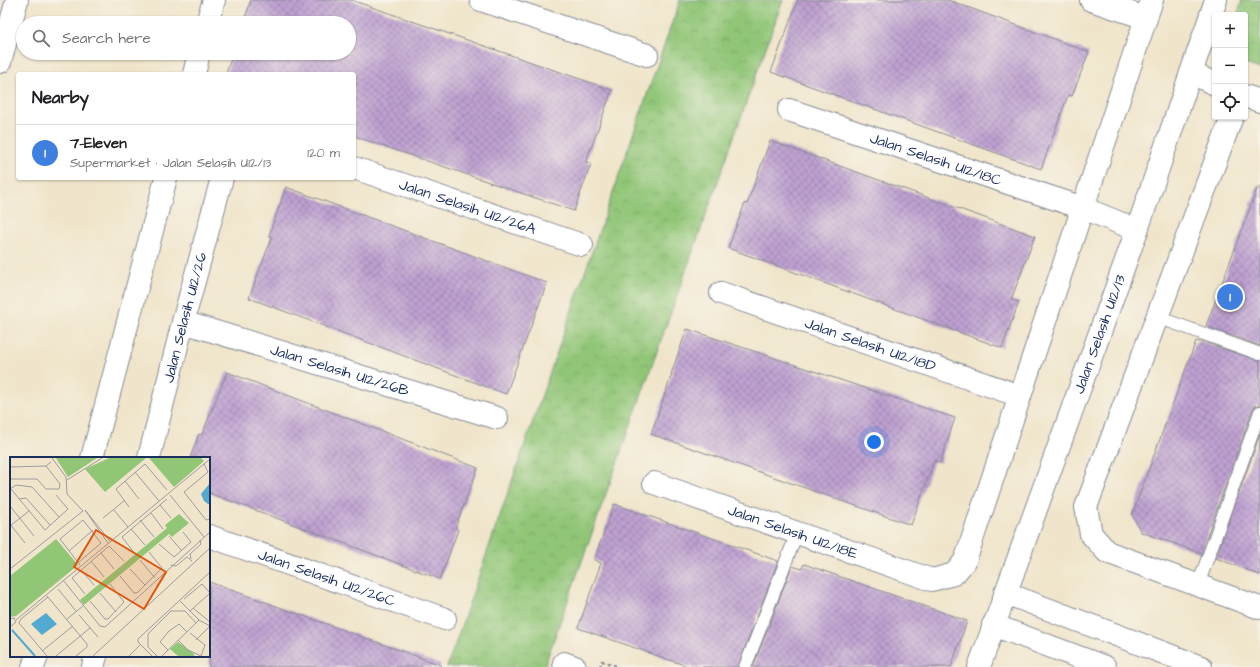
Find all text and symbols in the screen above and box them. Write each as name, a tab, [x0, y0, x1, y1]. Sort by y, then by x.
map controls	[1212, 12, 1248, 120]
button: +	[1212, 12, 1248, 48]
search box	[16, 16, 356, 60]
icon: search	[30, 27, 52, 49]
text: Search here	[62, 28, 151, 49]
button: −	[1212, 48, 1248, 84]
button: locate	[1212, 84, 1248, 120]
text: Nearby	[32, 86, 89, 110]
street label: Jalan Selasih U12/18C	[867, 127, 1005, 191]
text: 7-Eleven	[70, 133, 127, 154]
text: 1	[44, 144, 46, 162]
text: 120 m	[307, 144, 340, 162]
text: Supermarket · Jalan Selasih U12/13	[70, 154, 271, 172]
street label: Jalan Selasih U12/26A	[396, 173, 539, 239]
street label: Jalan Selasih U12/26	[158, 249, 212, 385]
street label: Jalan Selasih U12/13	[1068, 271, 1131, 397]
pin: 1	[1217, 282, 1243, 312]
street label: Jalan Selasih U12/18D	[802, 312, 939, 377]
street label: Jalan Selasih U12/26B	[268, 339, 412, 401]
your location	[864, 432, 884, 452]
inset map	[10, 457, 210, 657]
street label: Jalan Selasih U12/18E	[725, 499, 861, 564]
street label: Jalan Selasih U12/26C	[255, 544, 399, 611]

